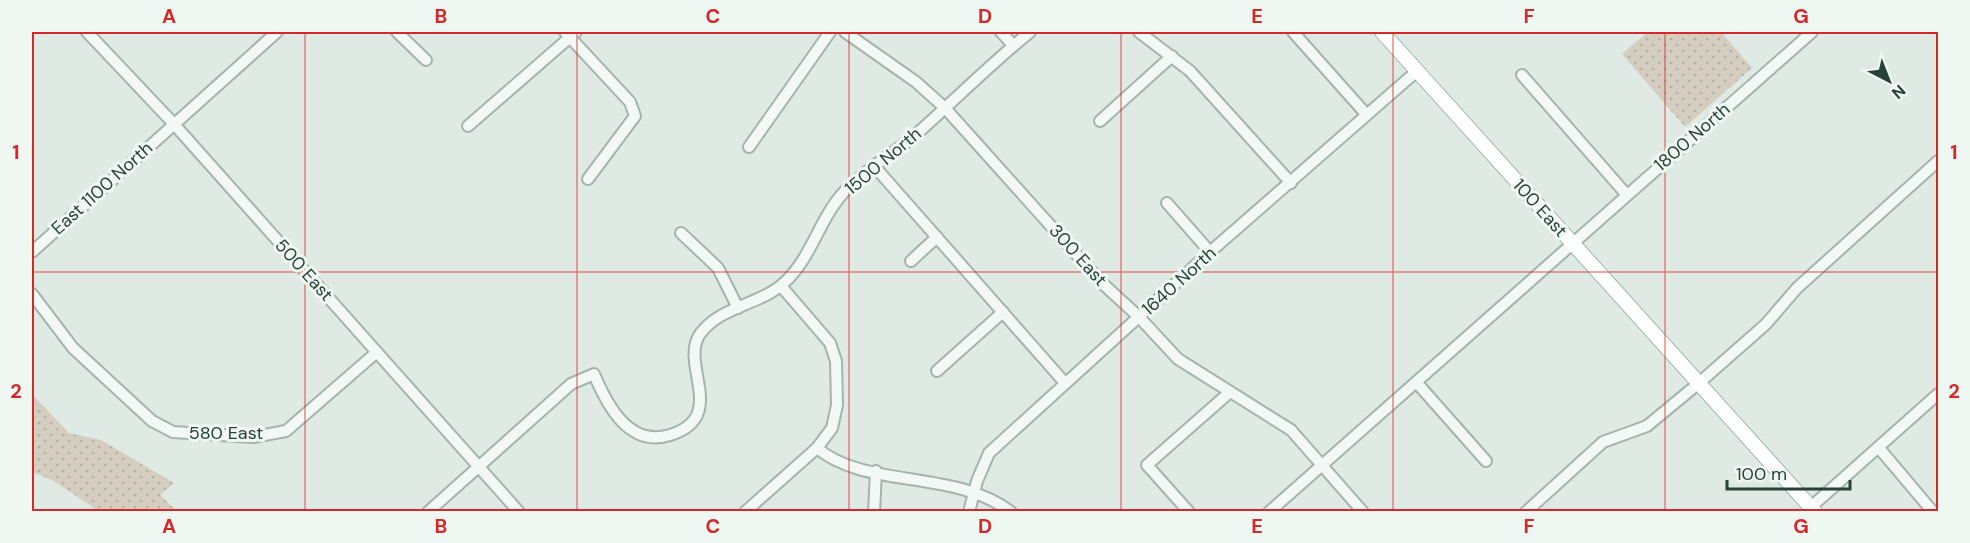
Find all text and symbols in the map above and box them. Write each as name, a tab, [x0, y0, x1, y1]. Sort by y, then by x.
text: A	[162, 3, 176, 29]
text: B	[435, 3, 447, 29]
text: C	[706, 3, 720, 29]
text: D	[978, 3, 992, 29]
text: E	[1251, 3, 1263, 29]
text: F	[1523, 3, 1535, 29]
text: G	[1793, 3, 1809, 29]
north arrow	[1859, 51, 1919, 111]
text: N	[1887, 80, 1910, 103]
street label: 1800 North	[1649, 97, 1735, 177]
street label: 1500 North	[840, 122, 926, 200]
street label: East 1100 North	[46, 136, 158, 240]
text: 1	[12, 139, 20, 165]
text: 1	[1950, 139, 1958, 165]
street label: 100 East	[1507, 174, 1573, 242]
street label: 300 East	[1044, 219, 1112, 291]
street label: 500 East	[270, 234, 338, 306]
street label: 1640 North	[1137, 241, 1221, 321]
text: 2	[10, 378, 22, 404]
text: 2	[1948, 378, 1960, 404]
street label: 580 East	[189, 421, 263, 445]
scale bar	[1727, 453, 1850, 491]
text: 100 m	[1736, 462, 1787, 486]
text: A	[162, 513, 176, 539]
text: B	[435, 513, 447, 539]
text: C	[706, 513, 720, 539]
text: D	[978, 513, 992, 539]
text: E	[1251, 513, 1263, 539]
text: F	[1523, 513, 1535, 539]
text: G	[1793, 513, 1809, 539]

